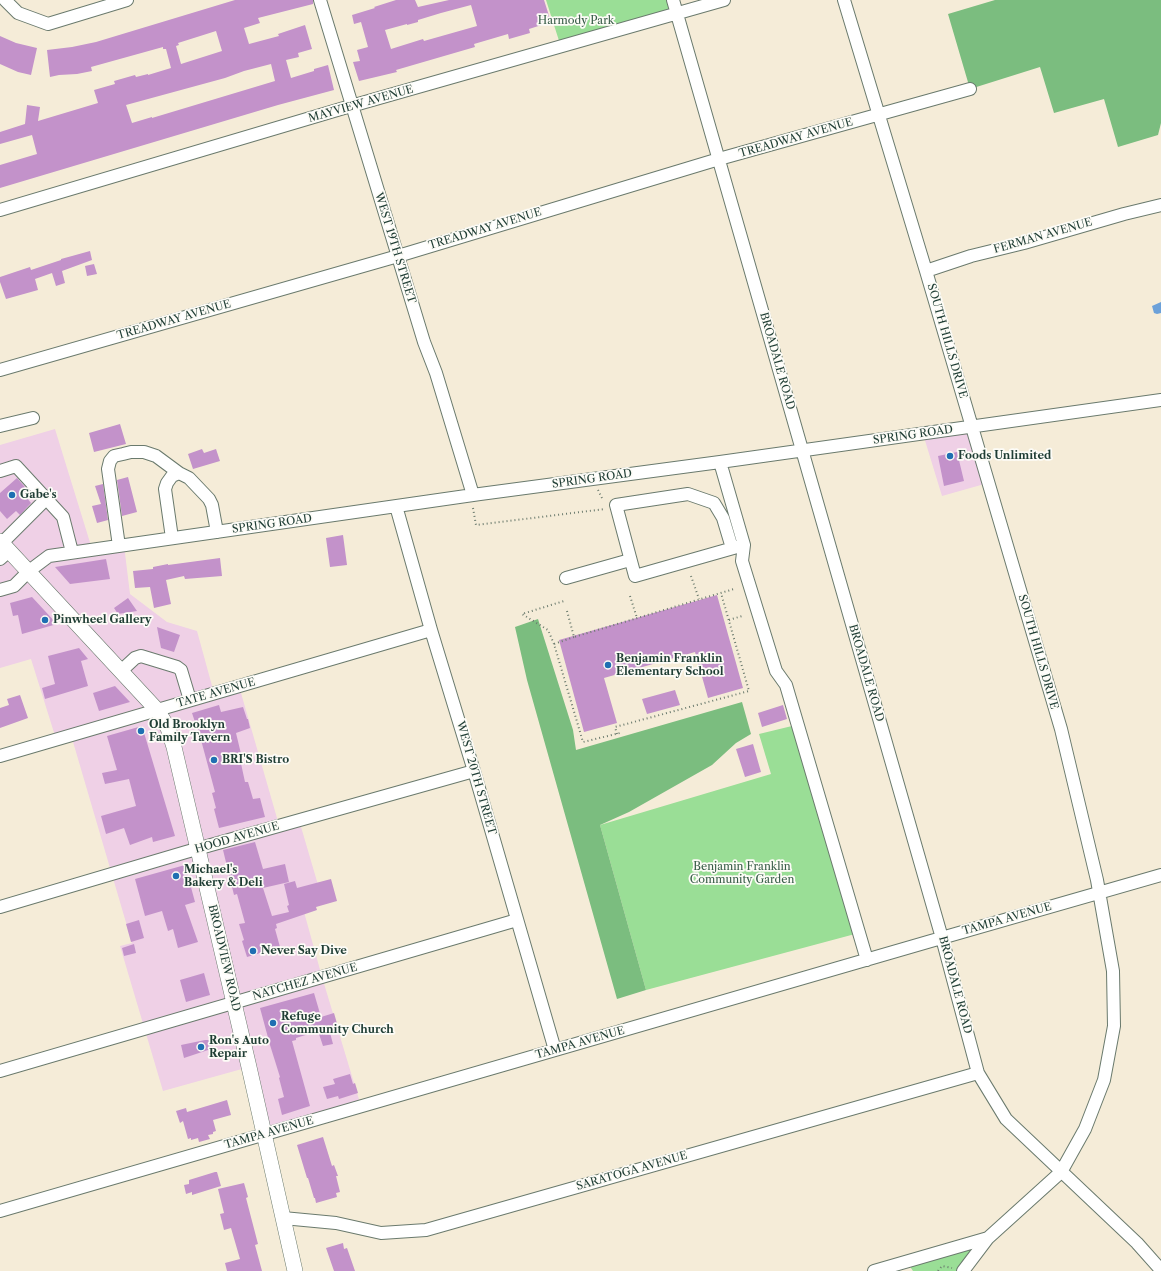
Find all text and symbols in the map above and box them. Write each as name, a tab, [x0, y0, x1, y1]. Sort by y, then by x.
park label: Harmody Park	[538, 14, 614, 28]
street label: MAYVIEW AVENUE	[307, 83, 415, 125]
street label: TREADWAY AVENUE	[738, 115, 854, 161]
street label: WEST 19TH STREET	[372, 191, 418, 305]
street label: TREADWAY AVENUE	[427, 205, 543, 253]
street label: FERMAN AVENUE	[992, 216, 1094, 256]
street label: SOUTH HILLS DRIVE	[924, 282, 970, 400]
street label: TREADWAY AVENUE	[116, 297, 232, 343]
street label: BROADALE ROAD	[757, 311, 797, 411]
street label: SPRING ROAD	[872, 423, 954, 447]
place label: Foods Unlimited	[958, 449, 1051, 463]
marker: Foods Unlimited	[945, 451, 955, 461]
street label: SPRING ROAD	[551, 467, 633, 491]
place label: Gabe's	[20, 488, 57, 502]
marker: Gabe's	[7, 490, 17, 500]
street label: SPRING ROAD	[231, 512, 313, 536]
street label: SOUTH HILLS DRIVE	[1015, 593, 1061, 711]
place label: Pinwheel Gallery	[53, 613, 152, 627]
marker: Pinwheel Gallery	[40, 615, 50, 625]
street label: BROADALE ROAD	[846, 623, 886, 723]
place label: Benjamin Franklin Elementary School	[616, 652, 724, 678]
marker: Benjamin Franklin Elementary School	[603, 660, 613, 670]
street label: TATE AVENUE	[175, 675, 257, 711]
place label: Old Brooklyn Family Tavern	[149, 718, 230, 744]
street label: WEST 20TH STREET	[453, 720, 499, 836]
marker: Old Brooklyn Family Tavern	[136, 726, 146, 736]
place label: BRI'S Bistro	[222, 753, 289, 767]
marker: BRI'S Bistro	[209, 755, 219, 765]
street label: HOOD AVENUE	[193, 820, 281, 856]
park label: Benjamin Franklin Community Garden	[690, 860, 794, 886]
place label: Michael's Bakery & Deli	[184, 863, 263, 889]
marker: Michael's Bakery & Deli	[171, 871, 181, 881]
street label: TAMPA AVENUE	[961, 900, 1053, 938]
street label: BROADVIEW ROAD	[205, 903, 243, 1013]
street label: BROADALE ROAD	[936, 935, 974, 1035]
place label: Never Say Dive	[261, 944, 347, 958]
marker: Never Say Dive	[248, 946, 258, 956]
street label: NATCHEZ AVENUE	[251, 961, 359, 1003]
place label: Refuge Community Church	[281, 1010, 394, 1036]
marker: Refuge Community Church	[268, 1018, 278, 1028]
street label: TAMPA AVENUE	[534, 1024, 626, 1062]
place label: Ron's Auto Repair	[209, 1034, 269, 1060]
marker: Ron's Auto Repair	[196, 1042, 206, 1052]
street label: TAMPA AVENUE	[223, 1114, 315, 1152]
street label: SARATOGA AVENUE	[575, 1149, 689, 1193]

